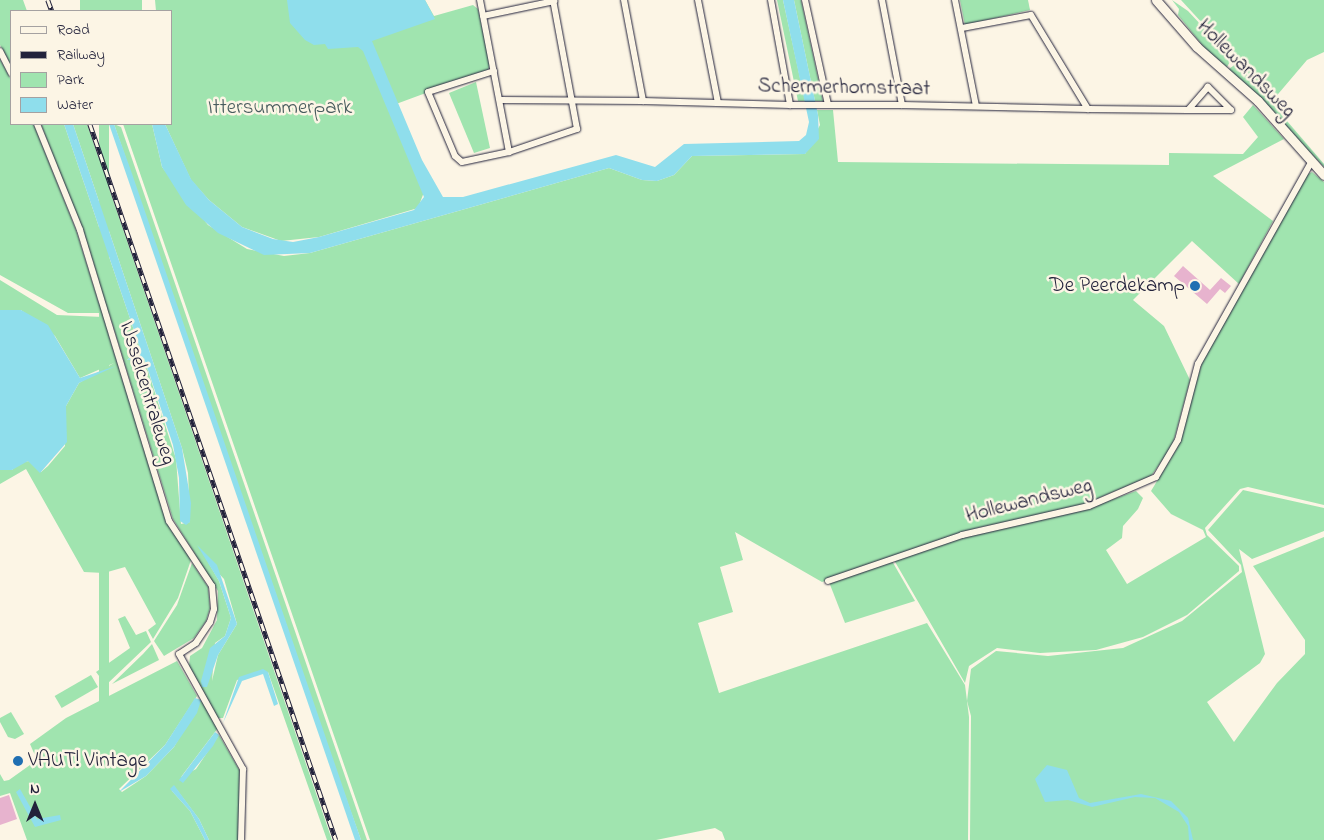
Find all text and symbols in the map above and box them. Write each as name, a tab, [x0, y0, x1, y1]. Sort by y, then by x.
legend	[10, 10, 172, 125]
street label: Hollewandsweg	[1191, 14, 1301, 124]
text: Road	[57, 19, 90, 41]
text: Railway	[57, 44, 105, 66]
text: Park	[57, 69, 84, 91]
street label: Schermerhornstraat	[757, 74, 931, 102]
text: Water	[57, 94, 93, 116]
park label: Ittersummerpark	[208, 95, 352, 121]
place label: De Peerdekamp	[1049, 273, 1185, 299]
marker: De Peerdekamp	[1189, 280, 1201, 292]
street label: IJsselcentraleweg	[113, 318, 181, 468]
street label: Hollewandsweg	[963, 473, 1095, 529]
place label: VAUT! Vintage	[28, 748, 147, 774]
marker: VAUT! Vintage	[12, 755, 24, 767]
text: N	[30, 779, 40, 800]
north arrow	[10, 780, 60, 830]

